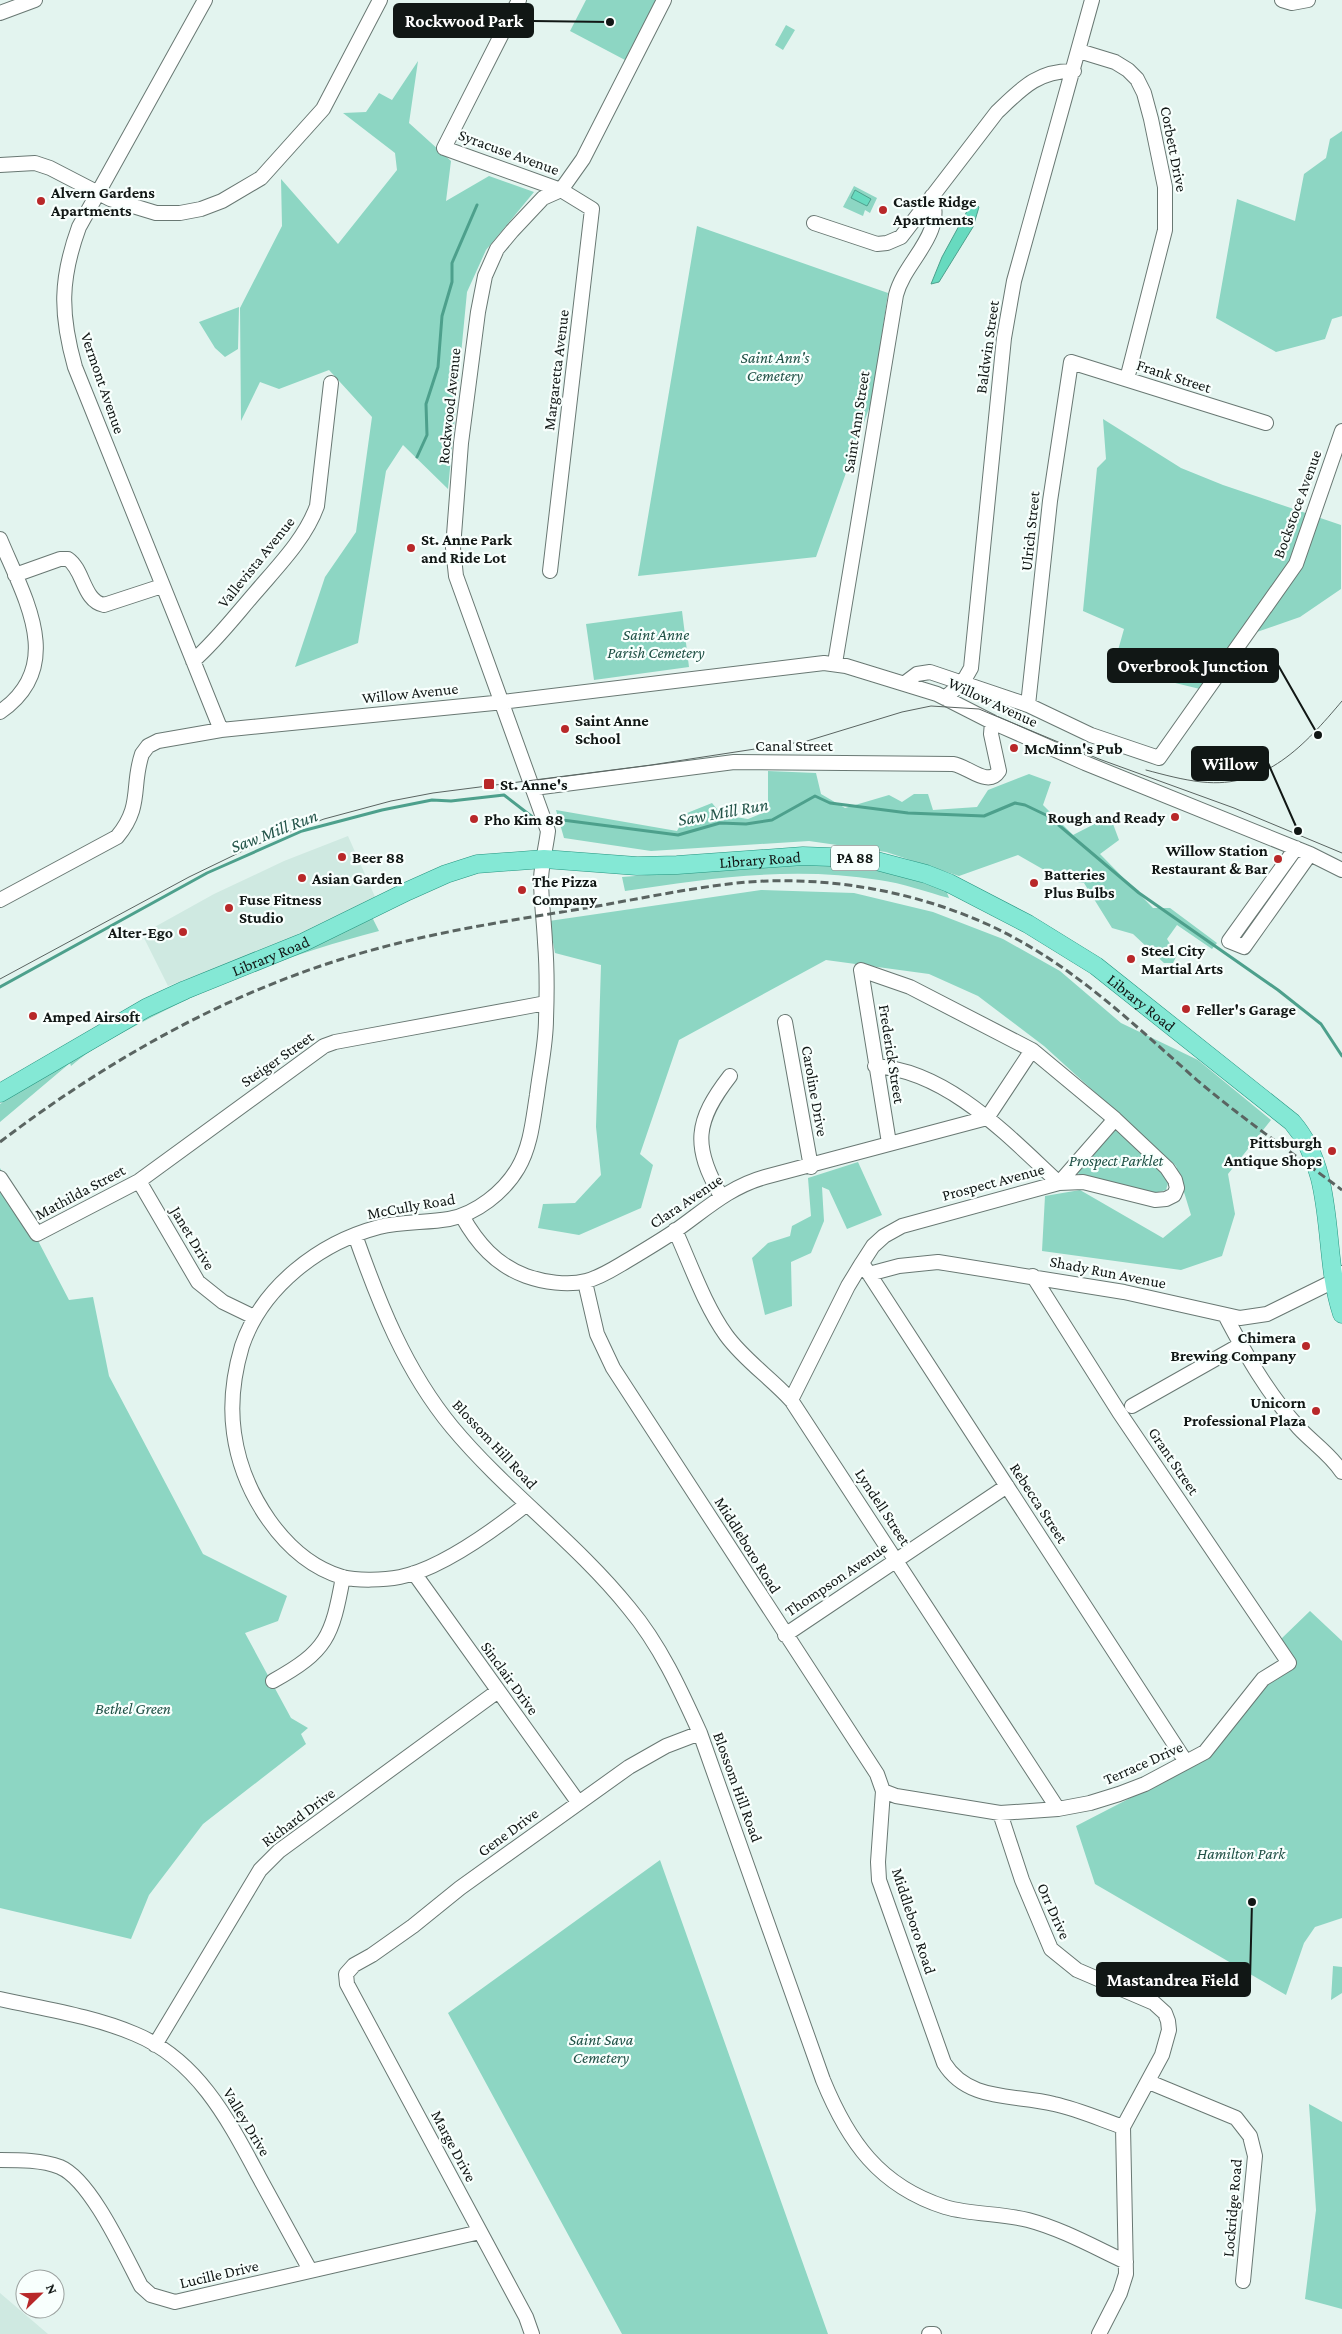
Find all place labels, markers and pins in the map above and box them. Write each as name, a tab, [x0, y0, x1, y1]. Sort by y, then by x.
callout: Rockwood Park	[394, 4, 533, 37]
place label: Alvern Gardens Apartments	[50, 184, 155, 219]
place label: Castle Ridge Apartments	[892, 193, 977, 228]
marker: Alvern Gardens Apartments	[35, 195, 47, 207]
marker: Castle Ridge Apartments	[877, 204, 889, 216]
place label: St. Anne Park and Ride Lot	[421, 531, 512, 566]
marker: St. Anne Park and Ride Lot	[405, 542, 417, 554]
callout: Overbrook Junction	[1108, 649, 1278, 682]
place label: Saint Anne School	[575, 712, 649, 747]
marker: Saint Anne School	[559, 723, 571, 735]
place label: McMinn's Pub	[1024, 740, 1123, 757]
marker: McMinn's Pub	[1008, 742, 1020, 754]
callout: Willow	[1192, 747, 1268, 780]
place label: St. Anne's	[500, 776, 568, 793]
marker: St. Anne's	[482, 777, 496, 791]
place label: Rough and Ready	[1048, 809, 1165, 826]
place label: Pho Kim 88	[484, 811, 564, 828]
marker: Rough and Ready	[1169, 811, 1181, 823]
marker: Pho Kim 88	[468, 813, 480, 825]
place label: Willow Station Restaurant & Bar	[1151, 842, 1269, 877]
place label: Beer 88	[352, 849, 404, 866]
marker: Beer 88	[336, 851, 348, 863]
marker: Willow Station Restaurant & Bar	[1272, 853, 1284, 865]
place label: Batteries Plus Bulbs	[1044, 866, 1115, 901]
place label: Asian Garden	[311, 870, 402, 887]
marker: Asian Garden	[296, 872, 308, 884]
place label: The Pizza Company	[532, 873, 597, 908]
marker: Batteries Plus Bulbs	[1028, 877, 1040, 889]
marker: The Pizza Company	[516, 884, 528, 896]
place label: Fuse Fitness Studio	[239, 891, 322, 926]
marker: Fuse Fitness Studio	[223, 902, 235, 914]
place label: Alter-Ego	[107, 924, 173, 941]
marker: Alter-Ego	[177, 926, 189, 938]
place label: Steel City Martial Arts	[1141, 942, 1224, 977]
marker: Steel City Martial Arts	[1125, 953, 1137, 965]
place label: Feller's Garage	[1196, 1001, 1297, 1018]
marker: Feller's Garage	[1180, 1003, 1192, 1015]
place label: Amped Airsoft	[42, 1008, 141, 1025]
marker: Amped Airsoft	[27, 1010, 39, 1022]
place label: Pittsburgh Antique Shops	[1223, 1134, 1322, 1169]
marker: Pittsburgh Antique Shops	[1326, 1145, 1338, 1157]
place label: Chimera Brewing Company	[1170, 1329, 1296, 1364]
marker: Chimera Brewing Company	[1300, 1340, 1312, 1352]
place label: Unicorn Professional Plaza	[1183, 1394, 1306, 1429]
marker: Unicorn Professional Plaza	[1310, 1405, 1322, 1417]
callout: Mastandrea Field	[1097, 1963, 1250, 1996]

